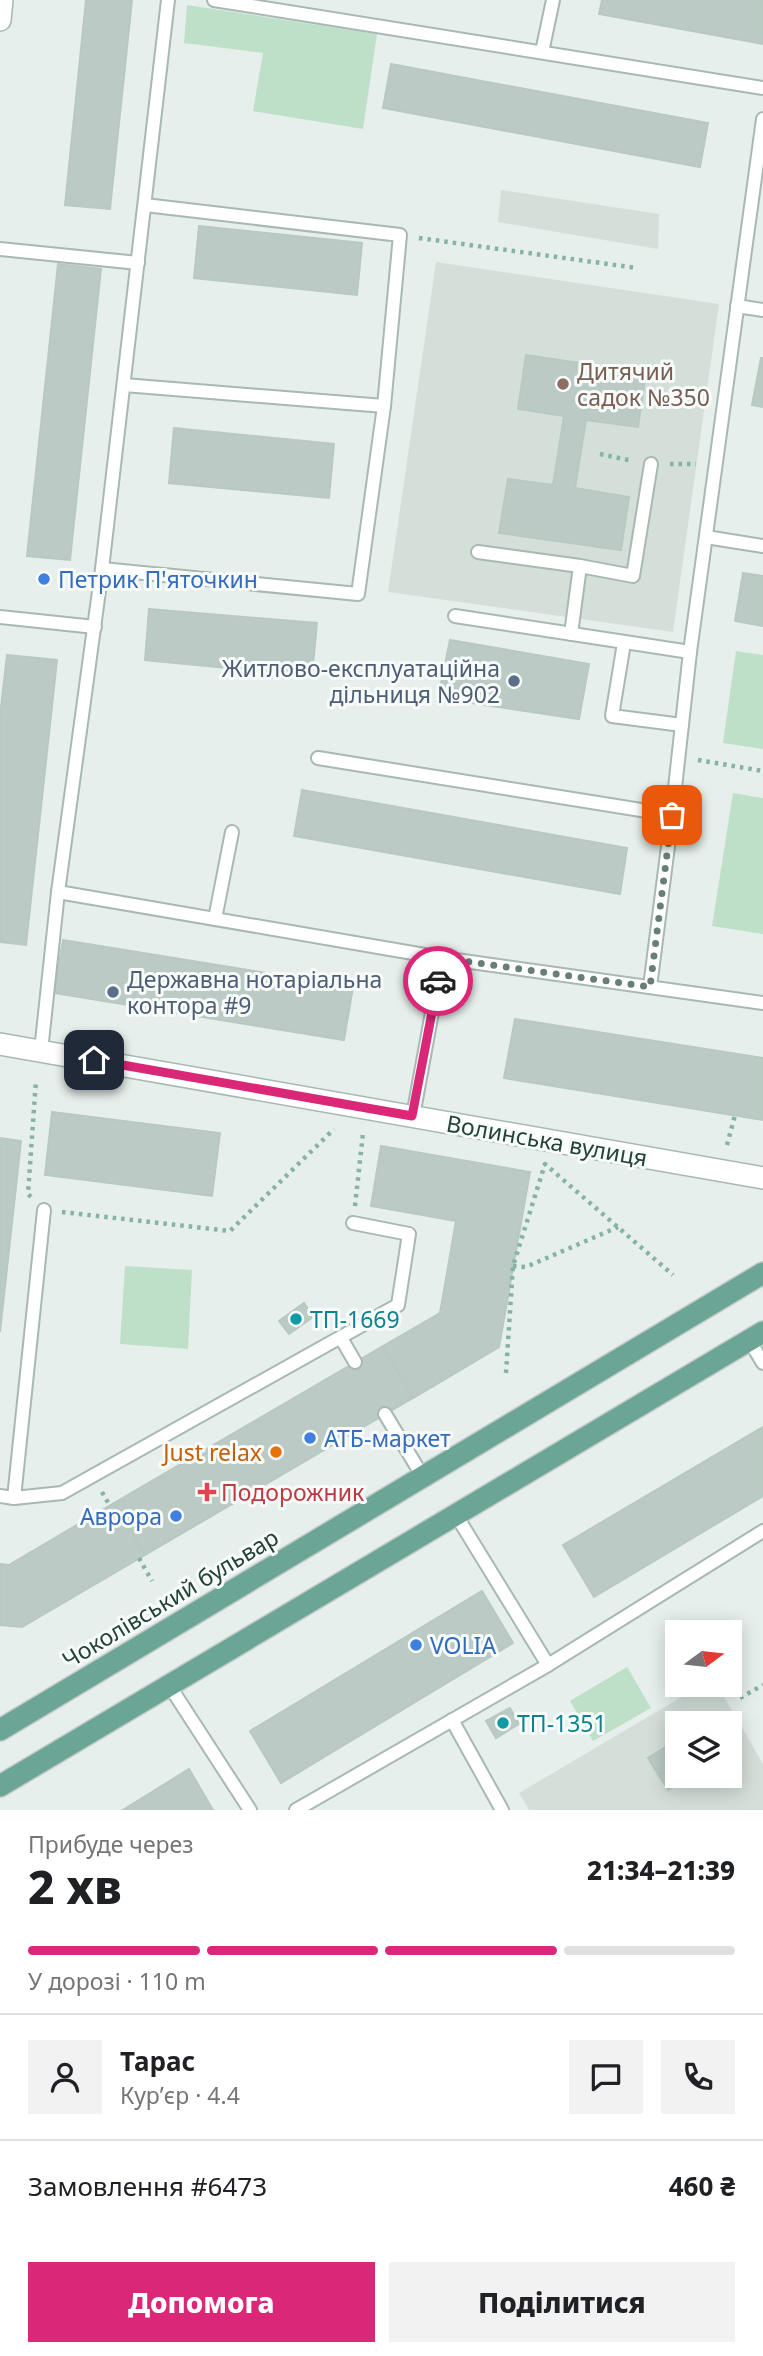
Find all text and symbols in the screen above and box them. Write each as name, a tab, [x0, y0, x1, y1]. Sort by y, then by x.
place label: Дитячий садок №350	[577, 355, 710, 413]
marker: Дитячий садок №350	[555, 376, 571, 392]
place label: Петрик П'яточкин	[58, 563, 258, 595]
marker: Петрик П'яточкин	[36, 571, 52, 587]
place label: Житлово-експлуатаційна дільниця №902	[222, 652, 500, 710]
marker: Житлово-експлуатаційна дільниця №902	[506, 673, 522, 689]
pin	[642, 785, 702, 845]
icon: bag	[653, 796, 691, 834]
courier	[403, 946, 473, 1016]
icon: car	[419, 962, 457, 1000]
place label: Державна нотаріальна контора #9	[127, 963, 382, 1021]
marker: Державна нотаріальна контора #9	[105, 984, 121, 1000]
pin	[64, 1030, 124, 1090]
icon: home	[75, 1041, 113, 1079]
street label: Волинська вулиця	[444, 1107, 650, 1173]
place label: ТП-1669	[310, 1303, 400, 1335]
marker: ТП-1669	[288, 1311, 304, 1327]
place label: АТБ-маркет	[324, 1422, 451, 1454]
marker: АТБ-маркет	[302, 1430, 318, 1446]
place label: Just relax	[161, 1436, 262, 1468]
marker: Just relax	[268, 1444, 284, 1460]
place label: Подорожник	[221, 1476, 365, 1508]
marker: Подорожник	[199, 1484, 215, 1500]
place label: Аврора	[80, 1500, 162, 1532]
marker: Аврора	[168, 1508, 184, 1524]
street label: Чоколівський бульвар	[56, 1521, 284, 1675]
north arrow	[665, 1620, 742, 1698]
map controls	[665, 1620, 742, 1788]
place label: VOLIA	[430, 1629, 496, 1661]
marker: VOLIA	[408, 1637, 424, 1653]
place label: ТП-1351	[517, 1707, 607, 1739]
button: layers	[665, 1711, 742, 1788]
marker: ТП-1351	[495, 1715, 511, 1731]
text: Прибуде через	[28, 1828, 193, 1860]
text: 21:34–21:39	[587, 1852, 735, 1888]
text: 2 хв	[28, 1855, 122, 1917]
text: У дорозі · 110 m	[28, 1965, 206, 1997]
button: person	[28, 2040, 102, 2114]
button: chat	[569, 2040, 643, 2114]
button: phone	[661, 2040, 735, 2114]
text: Тарас	[120, 2043, 195, 2079]
text: Кур’єр · 4.4	[120, 2079, 240, 2111]
text: Замовлення #6473	[28, 2168, 267, 2204]
text: 460 ₴	[669, 2168, 735, 2204]
button: Допомога	[28, 2262, 375, 2342]
button: Поділитися	[389, 2262, 735, 2342]

